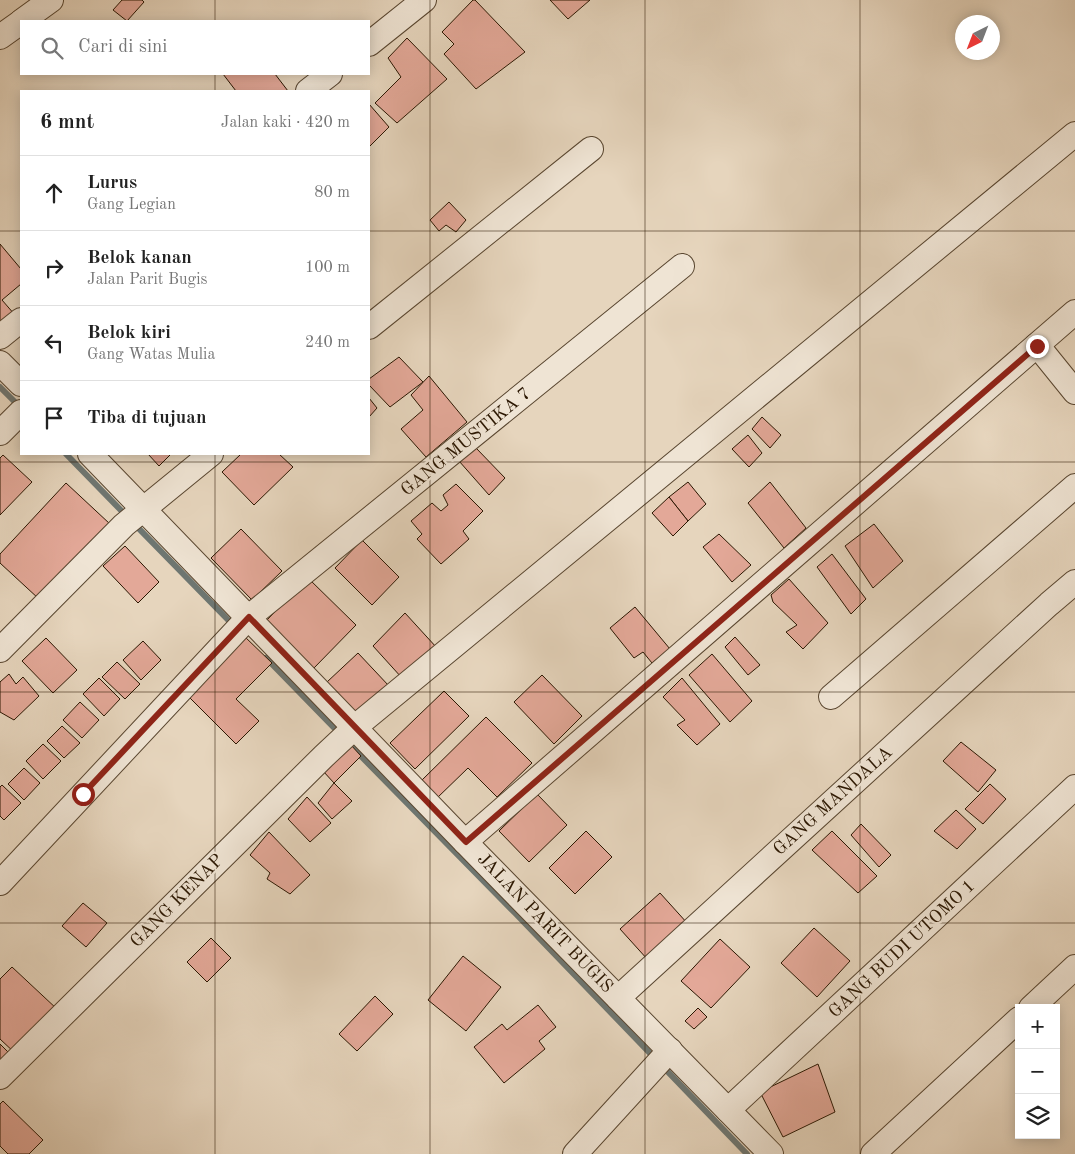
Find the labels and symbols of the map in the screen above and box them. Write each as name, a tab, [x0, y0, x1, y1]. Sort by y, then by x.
north arrow	[955, 15, 1000, 60]
route end	[1026, 335, 1049, 358]
street label: GANG MUSTIKA 7	[398, 384, 534, 500]
street label: GANG MANDALA	[770, 743, 896, 859]
route start	[72, 783, 95, 806]
street label: JALAN PARIT BUGIS	[474, 850, 616, 996]
street label: GANG KENAP	[127, 851, 227, 951]
street label: GANG BUDI UTOMO 1	[825, 877, 979, 1021]

